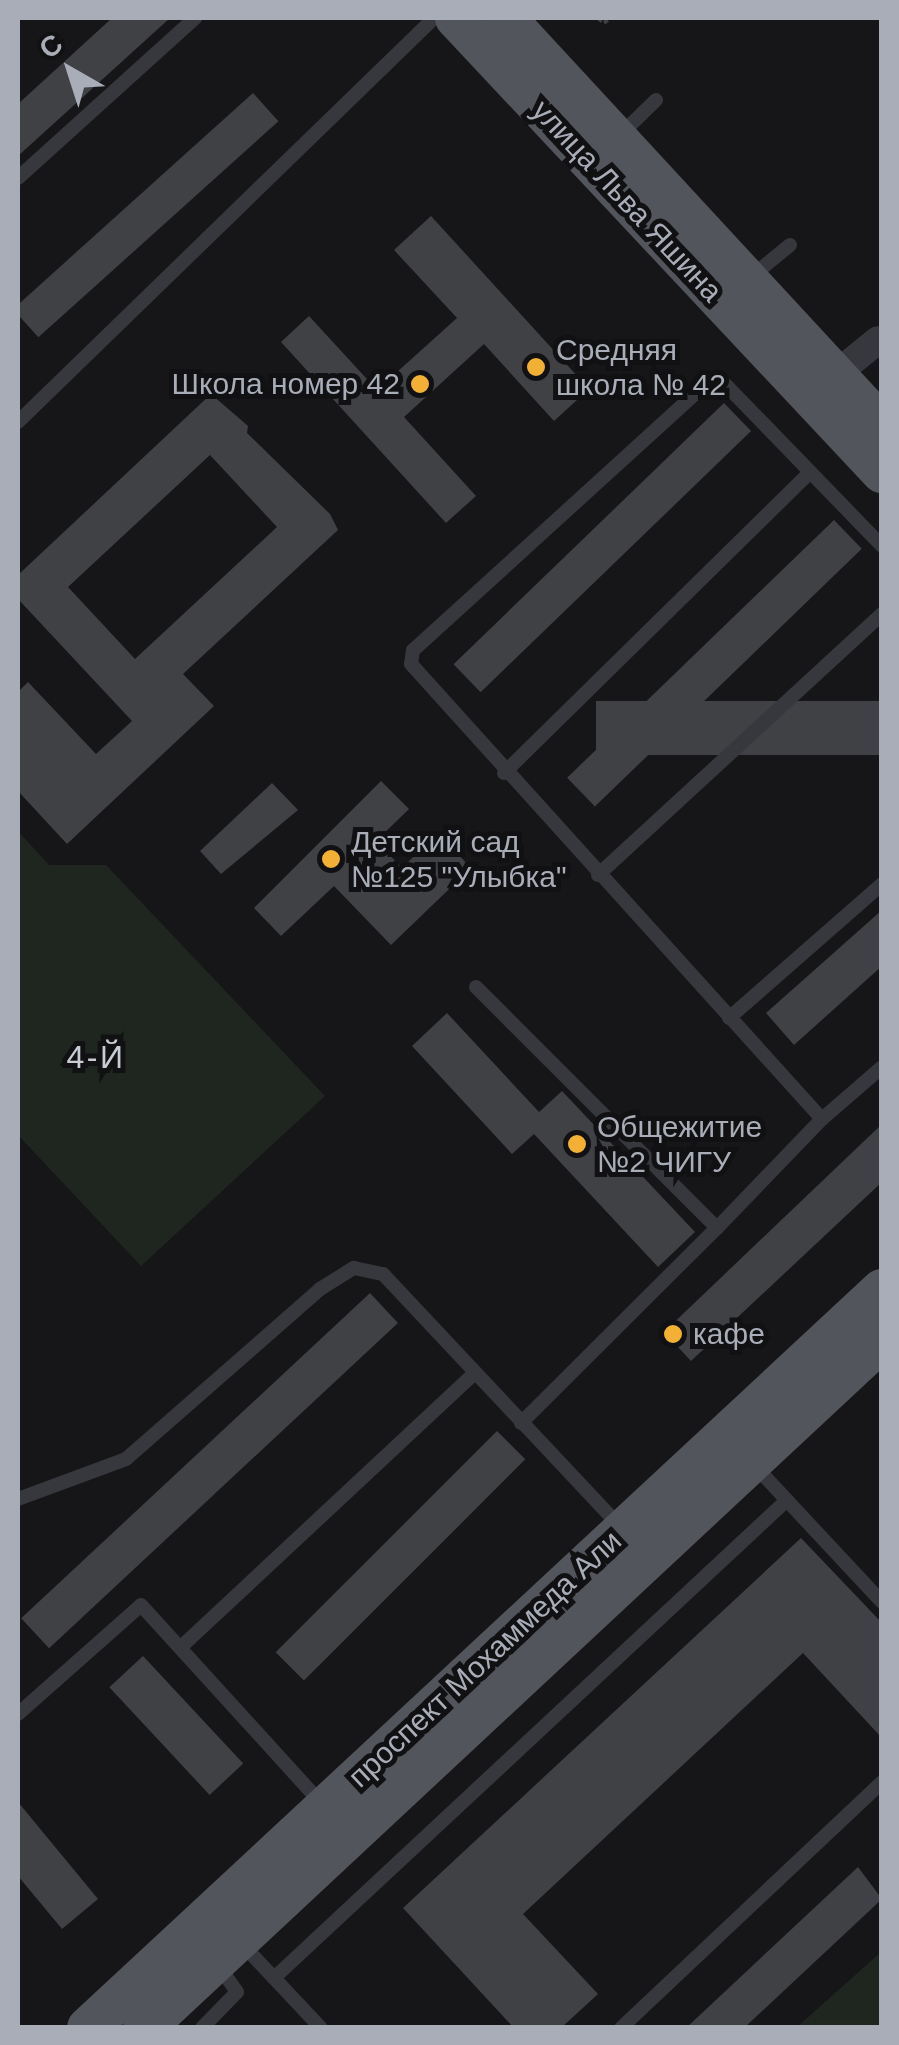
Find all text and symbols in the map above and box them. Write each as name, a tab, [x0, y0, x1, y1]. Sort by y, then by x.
north arrow	[20, 20, 120, 120]
text: С	[33, 28, 68, 65]
street label: улица Льва Яшина	[524, 93, 730, 309]
place label: Средняя школа № 42	[556, 332, 726, 402]
marker: Средняя школа № 42	[525, 356, 547, 378]
place label: Школа номер 42	[172, 366, 400, 402]
marker: Школа номер 42	[409, 373, 431, 395]
place label: Детский сад №125 "Улыбка"	[351, 824, 567, 894]
marker: Детский сад №125 "Улыбка"	[320, 848, 342, 870]
district label: 4-Й	[67, 1038, 125, 1076]
place label: Общежитие №2 ЧИГУ	[597, 1109, 762, 1180]
marker: Общежитие №2 ЧИГУ	[566, 1133, 588, 1155]
place label: кафе	[693, 1316, 765, 1352]
marker: кафе	[662, 1323, 684, 1345]
street label: проспект Мохаммеда Али	[341, 1523, 629, 1795]

